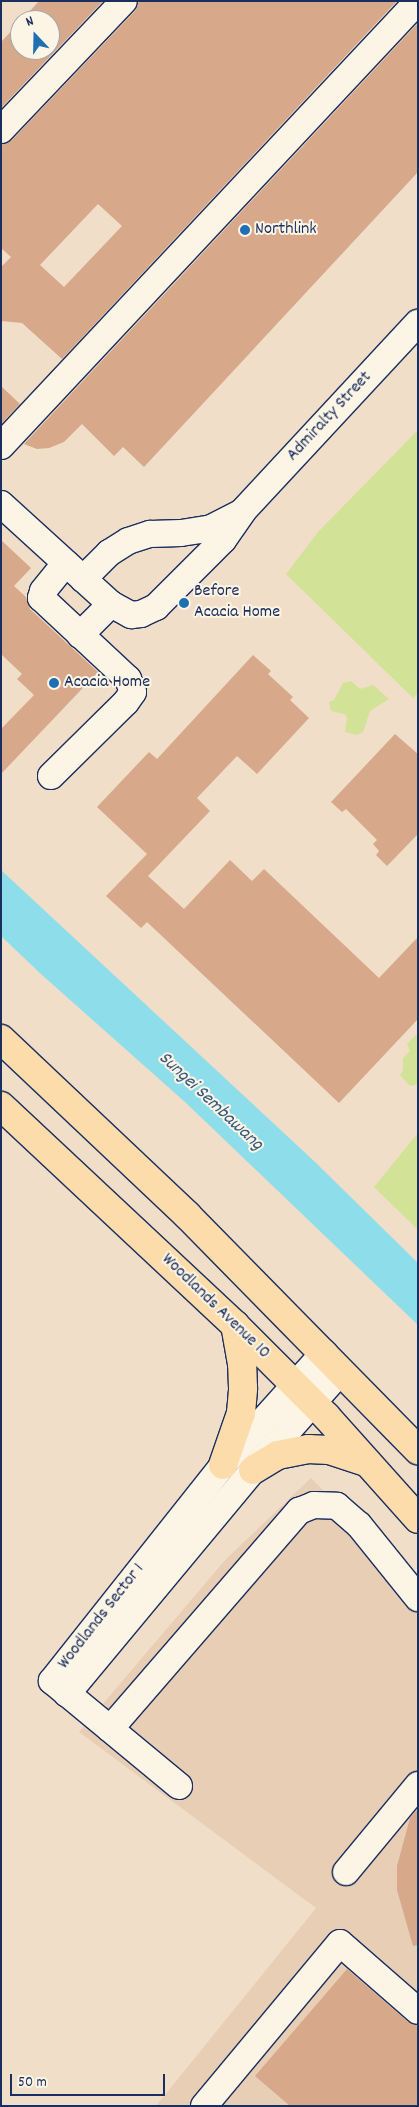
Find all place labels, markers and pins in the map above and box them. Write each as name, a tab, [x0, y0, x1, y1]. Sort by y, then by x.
place label: Northlink	[255, 219, 317, 241]
marker: Northlink	[239, 224, 251, 236]
place label: Before Acacia Home	[194, 582, 280, 624]
marker: Before Acacia Home	[178, 597, 190, 609]
place label: Acacia Home	[64, 672, 150, 694]
marker: Acacia Home	[48, 677, 60, 689]

